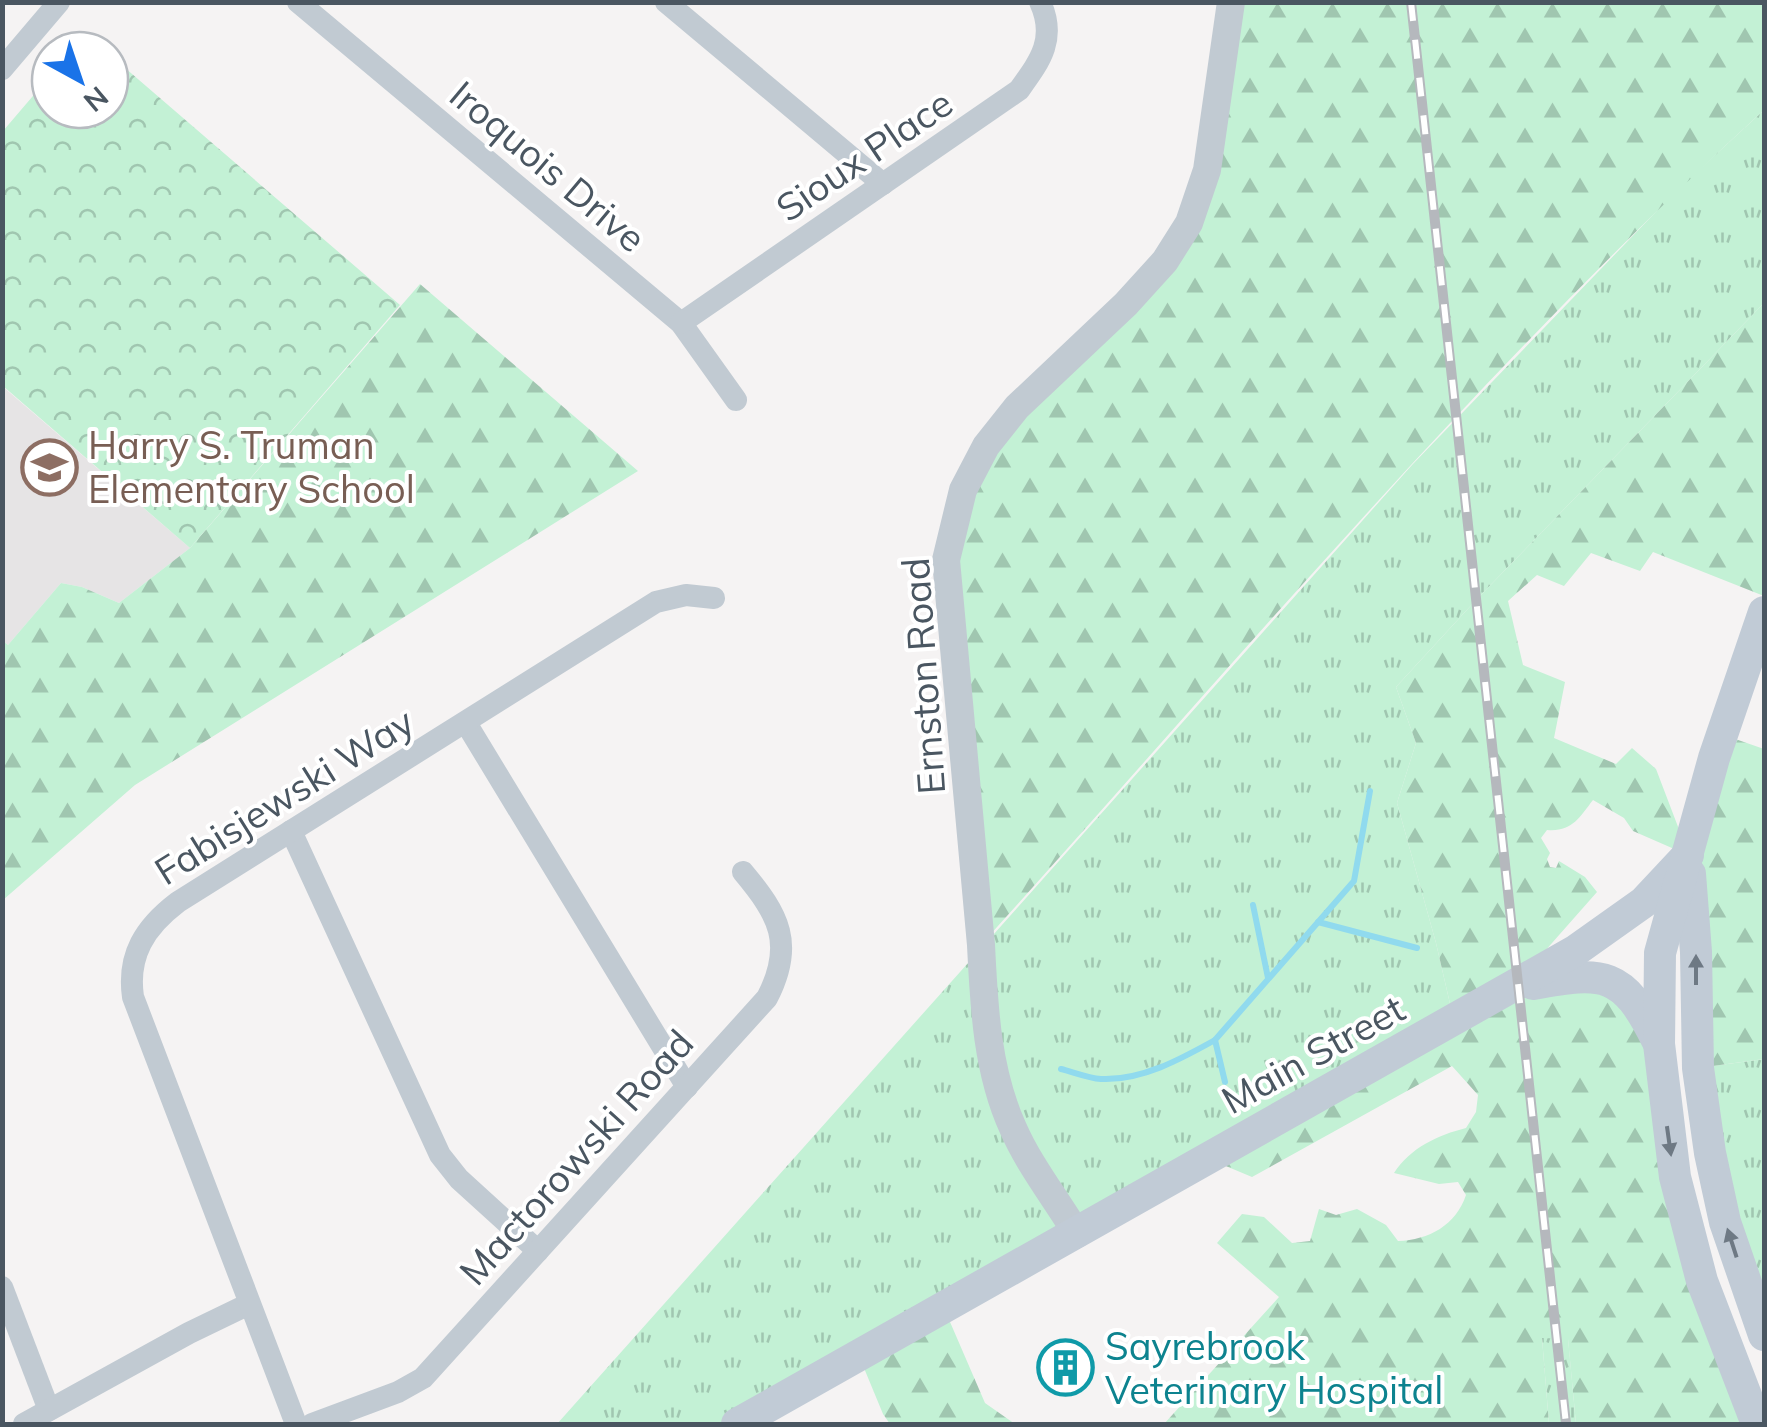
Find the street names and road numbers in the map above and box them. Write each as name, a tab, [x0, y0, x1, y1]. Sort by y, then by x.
street label: Iroquois Drive	[440, 70, 656, 262]
street label: Sioux Place	[767, 79, 961, 231]
street label: Ernston Road	[891, 556, 955, 796]
street label: Fabisjewski Way	[146, 697, 422, 895]
street label: Main Street	[1213, 984, 1413, 1124]
street label: Mactorowski Road	[449, 1019, 703, 1295]

